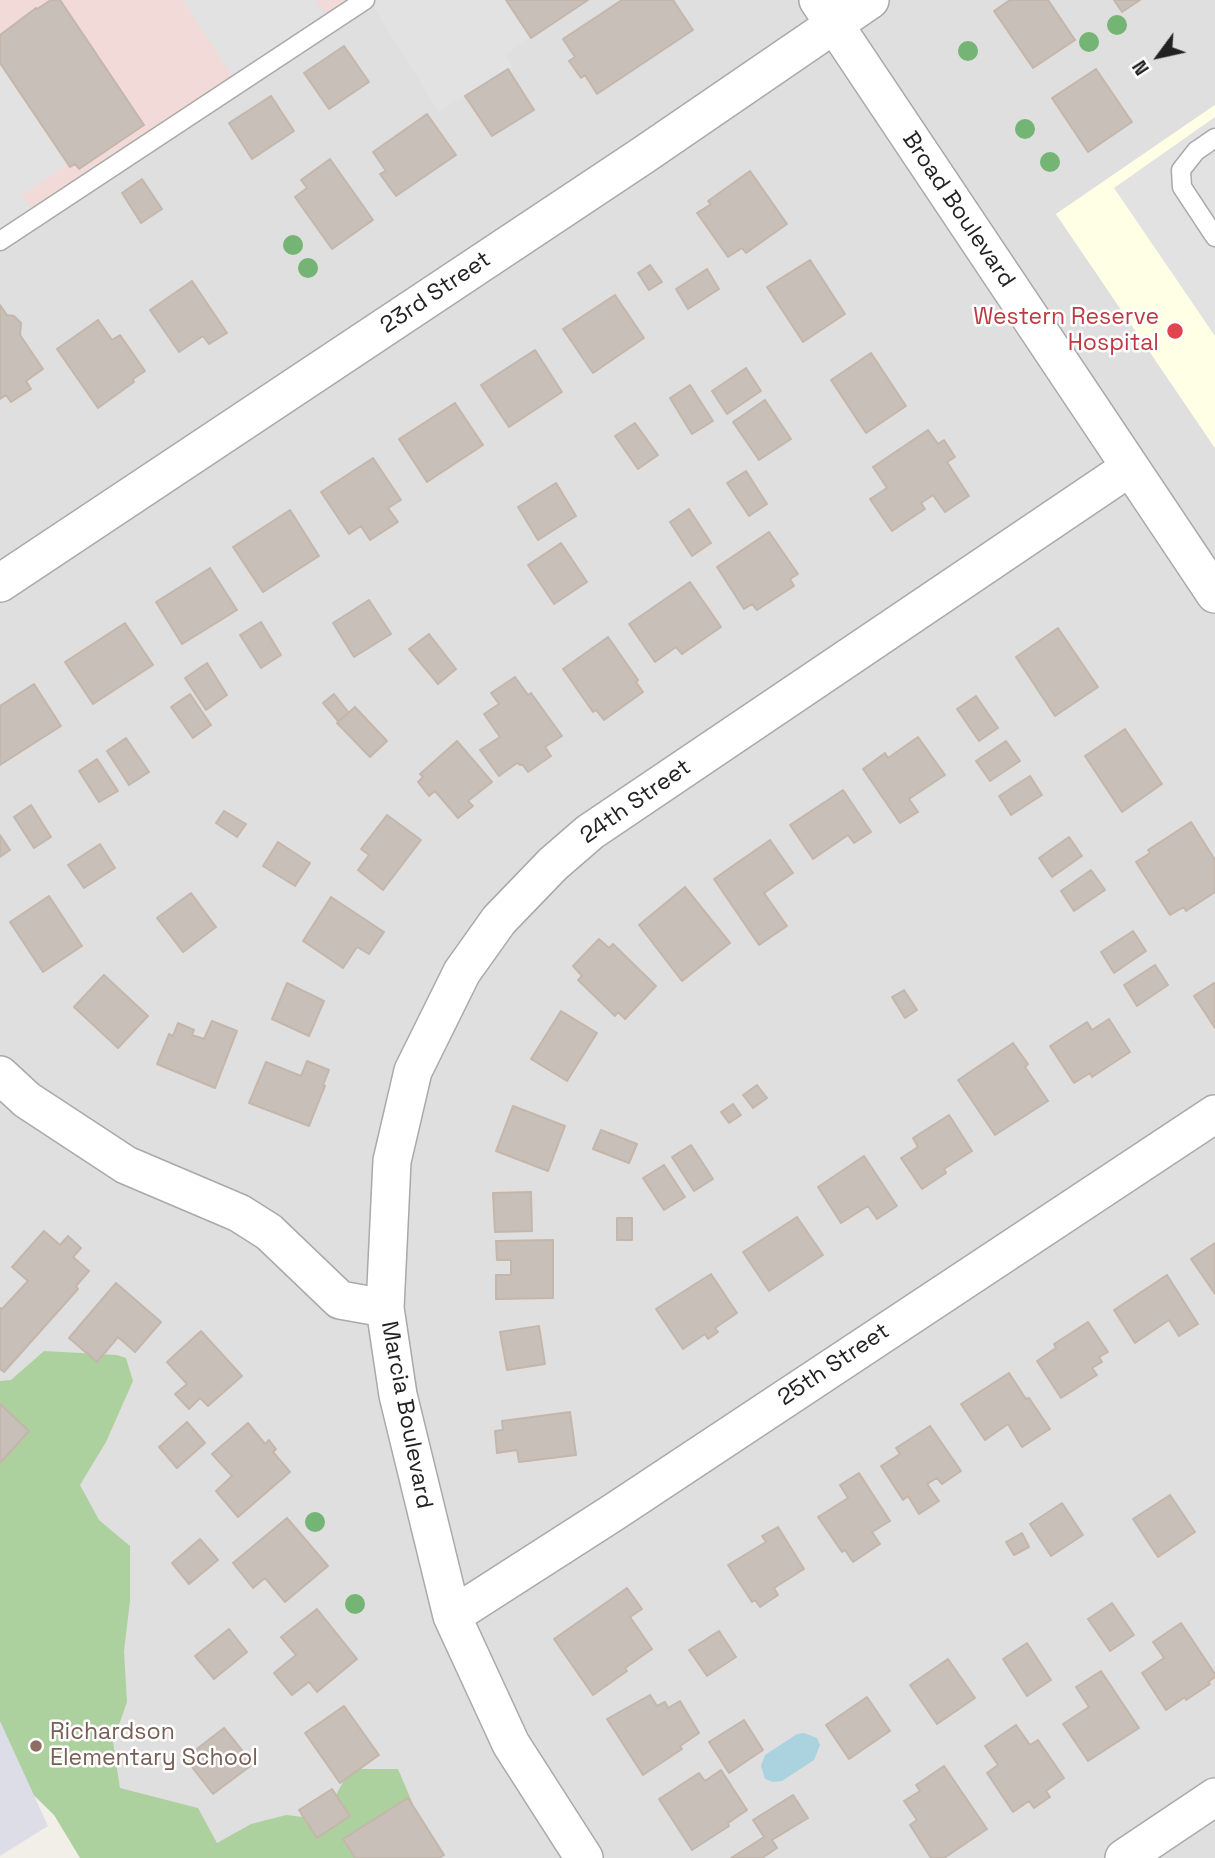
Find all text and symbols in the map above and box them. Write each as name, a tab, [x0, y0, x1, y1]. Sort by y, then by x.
north arrow	[1124, 21, 1194, 91]
text: N	[1127, 56, 1155, 80]
street label: Broad Boulevard	[896, 127, 1020, 293]
street label: 23rd Street	[376, 246, 496, 340]
place label: Western Reserve Hospital	[973, 304, 1159, 358]
marker: Western Reserve Hospital	[1165, 321, 1185, 341]
street label: 24th Street	[575, 754, 697, 850]
street label: 25th Street	[773, 1318, 895, 1412]
street label: Marcia Boulevard	[374, 1319, 438, 1511]
place label: Richardson Elementary School	[50, 1719, 258, 1773]
marker: Richardson Elementary School	[28, 1738, 44, 1754]

